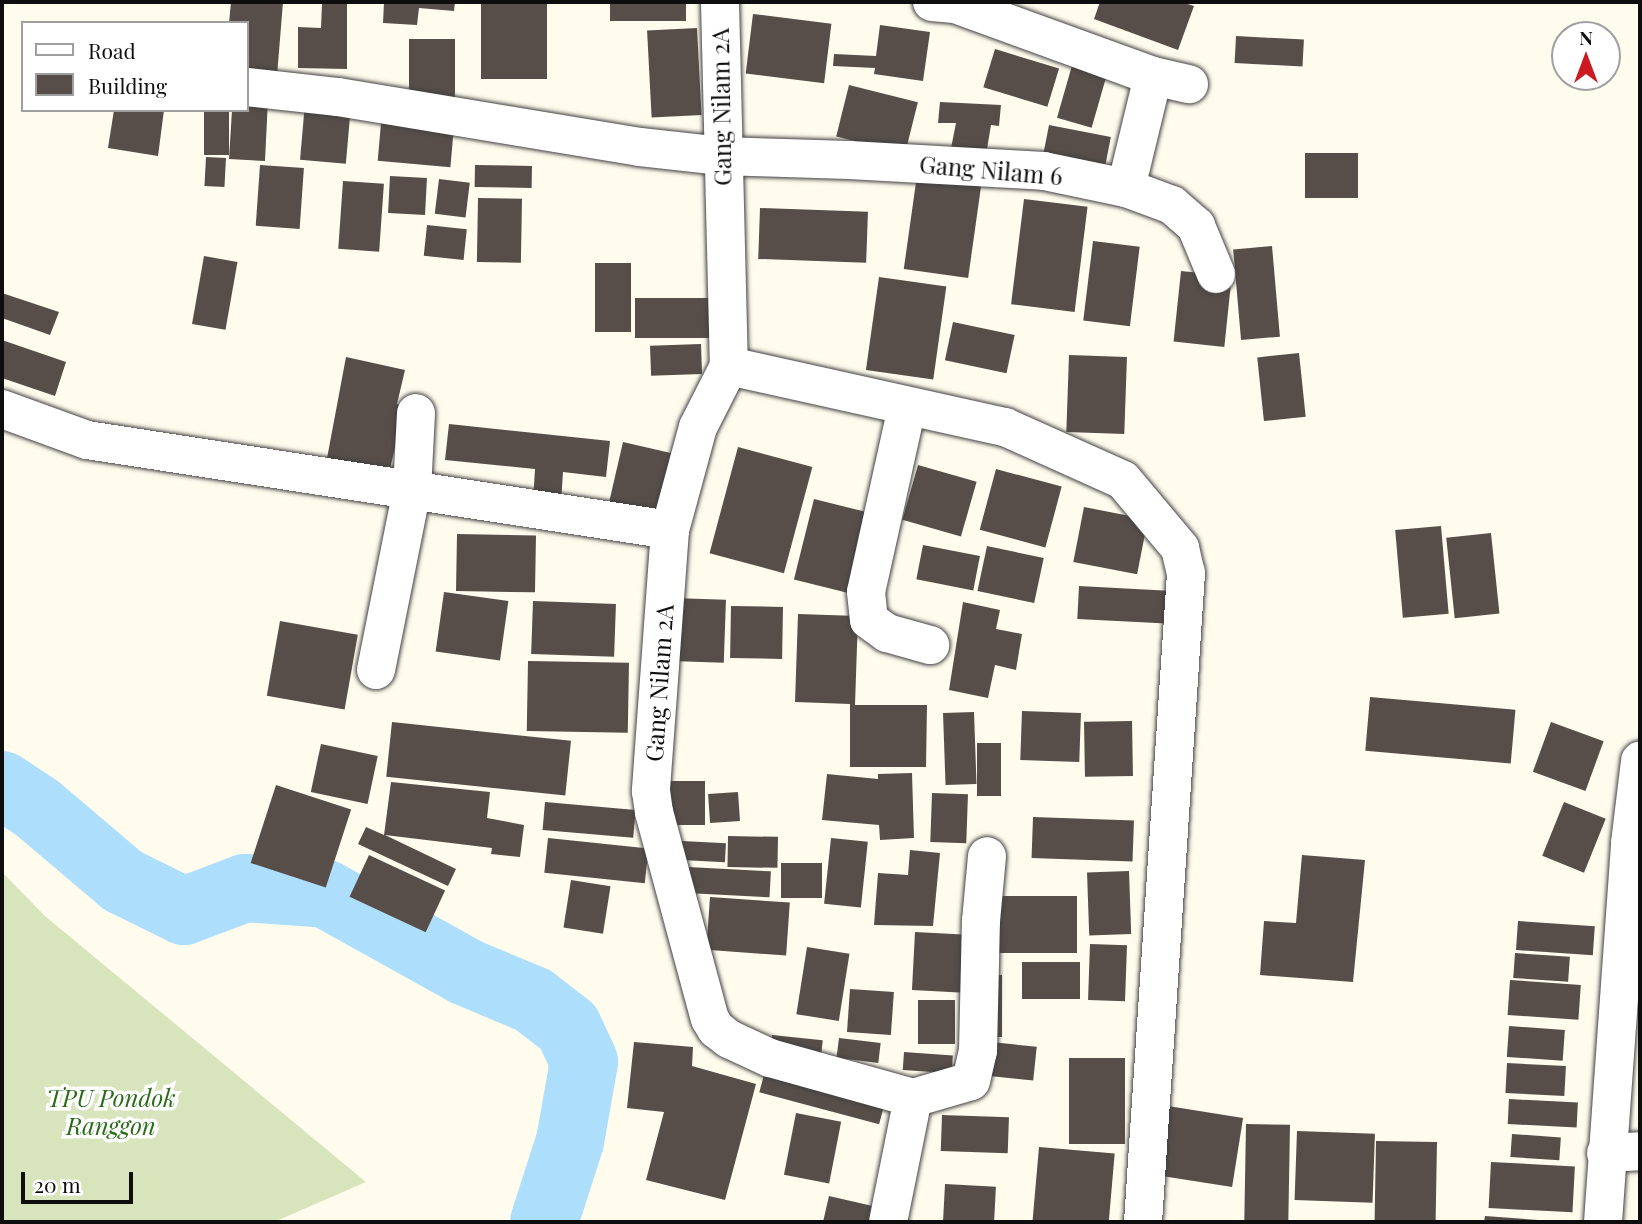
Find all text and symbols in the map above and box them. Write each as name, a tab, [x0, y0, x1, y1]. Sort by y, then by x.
legend	[21, 21, 248, 112]
north arrow	[1551, 21, 1621, 91]
text: N	[1579, 24, 1593, 50]
street label: Gang Nilam 2A	[705, 28, 737, 186]
text: Road	[88, 36, 136, 64]
text: Building	[88, 71, 167, 99]
street label: Gang Nilam 6	[918, 149, 1064, 191]
street label: Gang Nilam 2A	[639, 603, 679, 763]
park label: TPU Pondok Ranggon	[47, 1084, 175, 1140]
scale bar	[24, 1158, 136, 1202]
text: 20 m	[34, 1170, 81, 1198]

